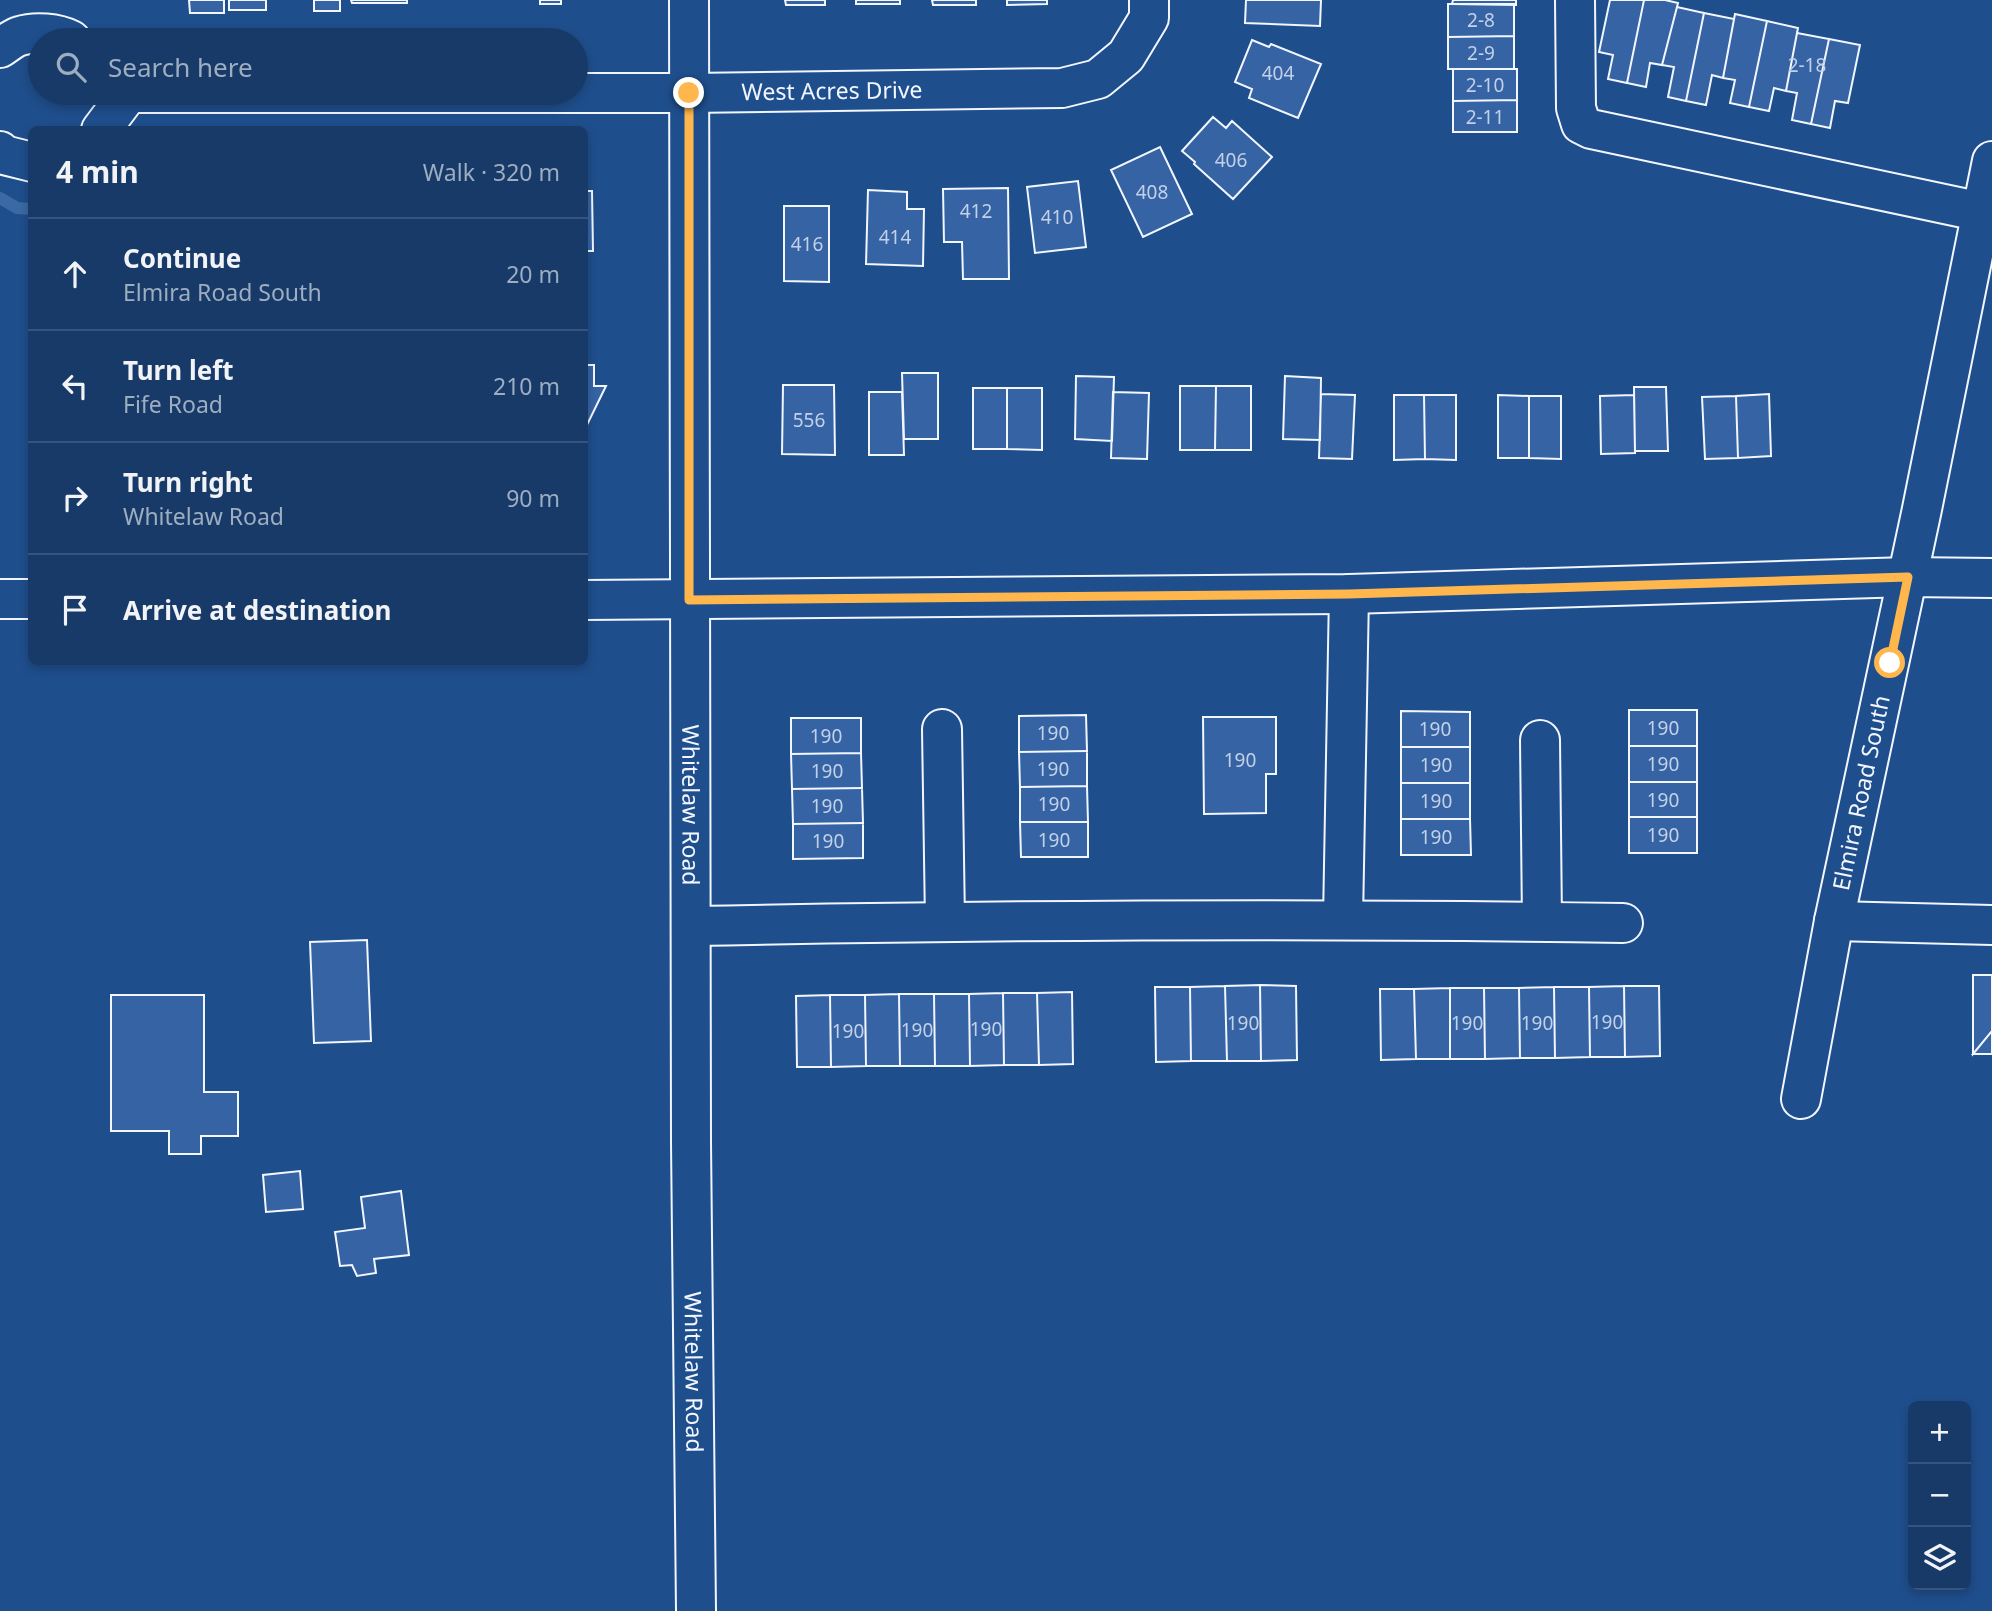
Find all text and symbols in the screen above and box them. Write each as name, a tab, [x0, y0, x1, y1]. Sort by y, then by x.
house number: 2-8	[1467, 7, 1495, 33]
search box	[28, 28, 588, 105]
house number: 2-9	[1467, 40, 1495, 66]
icon: search	[52, 48, 90, 86]
text: Search here	[108, 49, 253, 85]
house number: 2-18	[1788, 52, 1826, 78]
house number: 404	[1262, 60, 1294, 86]
house number: 2-10	[1466, 72, 1504, 98]
street label: West Acres Drive	[741, 73, 923, 107]
route end	[673, 77, 704, 108]
house number: 2-11	[1466, 104, 1504, 130]
house number: 406	[1215, 147, 1247, 173]
text: 4 min	[56, 151, 139, 192]
text: Walk · 320 m	[423, 156, 560, 188]
house number: 408	[1136, 179, 1168, 205]
house number: 412	[960, 198, 992, 224]
house number: 410	[1041, 204, 1073, 230]
house number: 414	[879, 224, 911, 250]
house number: 416	[791, 231, 823, 257]
text: Continue	[123, 240, 241, 276]
icon: ahead	[56, 255, 94, 293]
text: 20 m	[506, 258, 560, 290]
text: Elmira Road South	[123, 276, 322, 308]
text: Turn left	[123, 352, 234, 388]
icon: left	[56, 367, 94, 405]
text: 210 m	[493, 370, 560, 402]
text: Fife Road	[123, 388, 223, 420]
house number: 556	[793, 407, 825, 433]
text: Turn right	[123, 464, 253, 500]
icon: right	[56, 479, 94, 517]
text: 90 m	[506, 482, 560, 514]
text: Whitelaw Road	[123, 500, 284, 532]
icon: arrive	[56, 591, 94, 629]
text: Arrive at destination	[123, 592, 392, 628]
route start	[1874, 647, 1905, 678]
street label: Elmira Road South	[1824, 692, 1897, 893]
house number: 190	[1647, 715, 1679, 741]
house number: 190	[1419, 716, 1451, 742]
house number: 190	[1037, 720, 1069, 746]
house number: 190	[810, 723, 842, 749]
street label: Whitelaw Road	[675, 724, 708, 886]
house number: 190	[1224, 747, 1256, 773]
house number: 190	[1647, 751, 1679, 777]
house number: 190	[1420, 752, 1452, 778]
house number: 190	[1037, 756, 1069, 782]
house number: 190	[811, 758, 843, 784]
house number: 190	[1647, 787, 1679, 813]
house number: 190	[1420, 788, 1452, 814]
house number: 190	[1038, 791, 1070, 817]
house number: 190	[811, 793, 843, 819]
house number: 190	[1647, 822, 1679, 848]
house number: 190	[1420, 824, 1452, 850]
house number: 190	[1038, 827, 1070, 853]
house number: 190	[812, 828, 844, 854]
house number: 190	[1591, 1009, 1623, 1035]
house number: 190	[1227, 1010, 1259, 1036]
house number: 190	[1451, 1010, 1483, 1036]
house number: 190	[1521, 1010, 1553, 1036]
house number: 190	[970, 1016, 1002, 1042]
house number: 190	[901, 1017, 933, 1043]
house number: 190	[832, 1018, 864, 1044]
street label: Whitelaw Road	[678, 1291, 711, 1453]
map controls	[1908, 1401, 1971, 1590]
button: +	[1908, 1401, 1971, 1464]
button: −	[1908, 1464, 1971, 1527]
button: layers	[1908, 1527, 1971, 1590]

